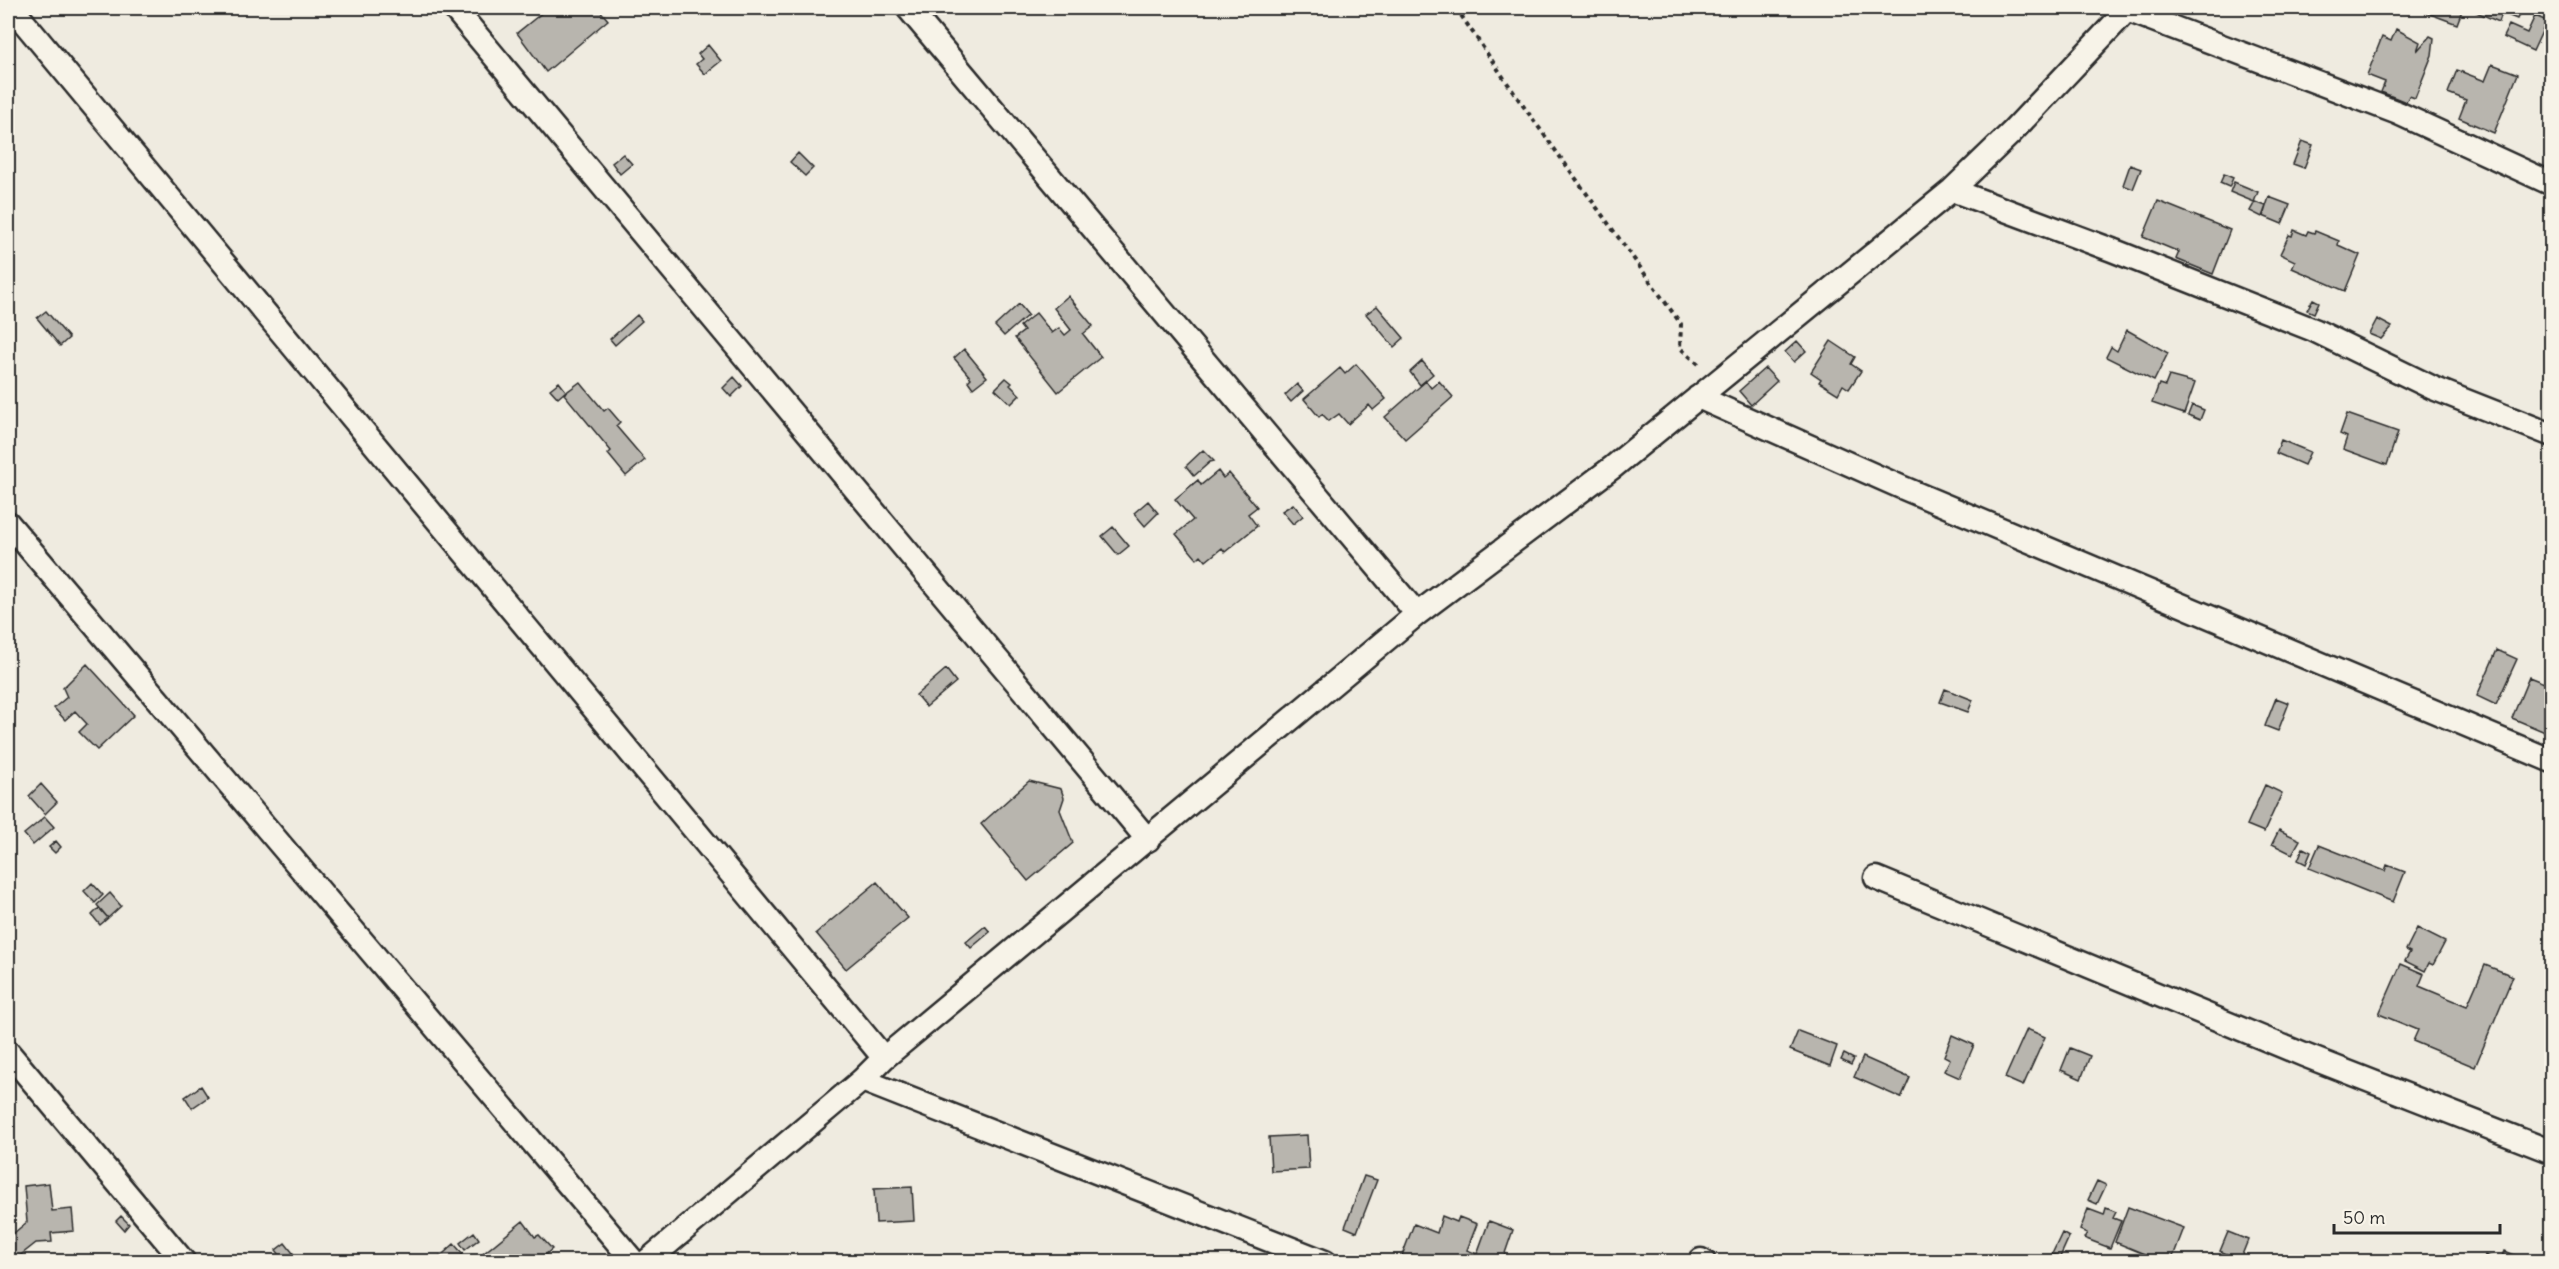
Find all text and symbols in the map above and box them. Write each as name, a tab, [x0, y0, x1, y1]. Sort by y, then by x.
scale bar	[2334, 1197, 2500, 1235]
text: 50 m	[2343, 1206, 2385, 1229]

